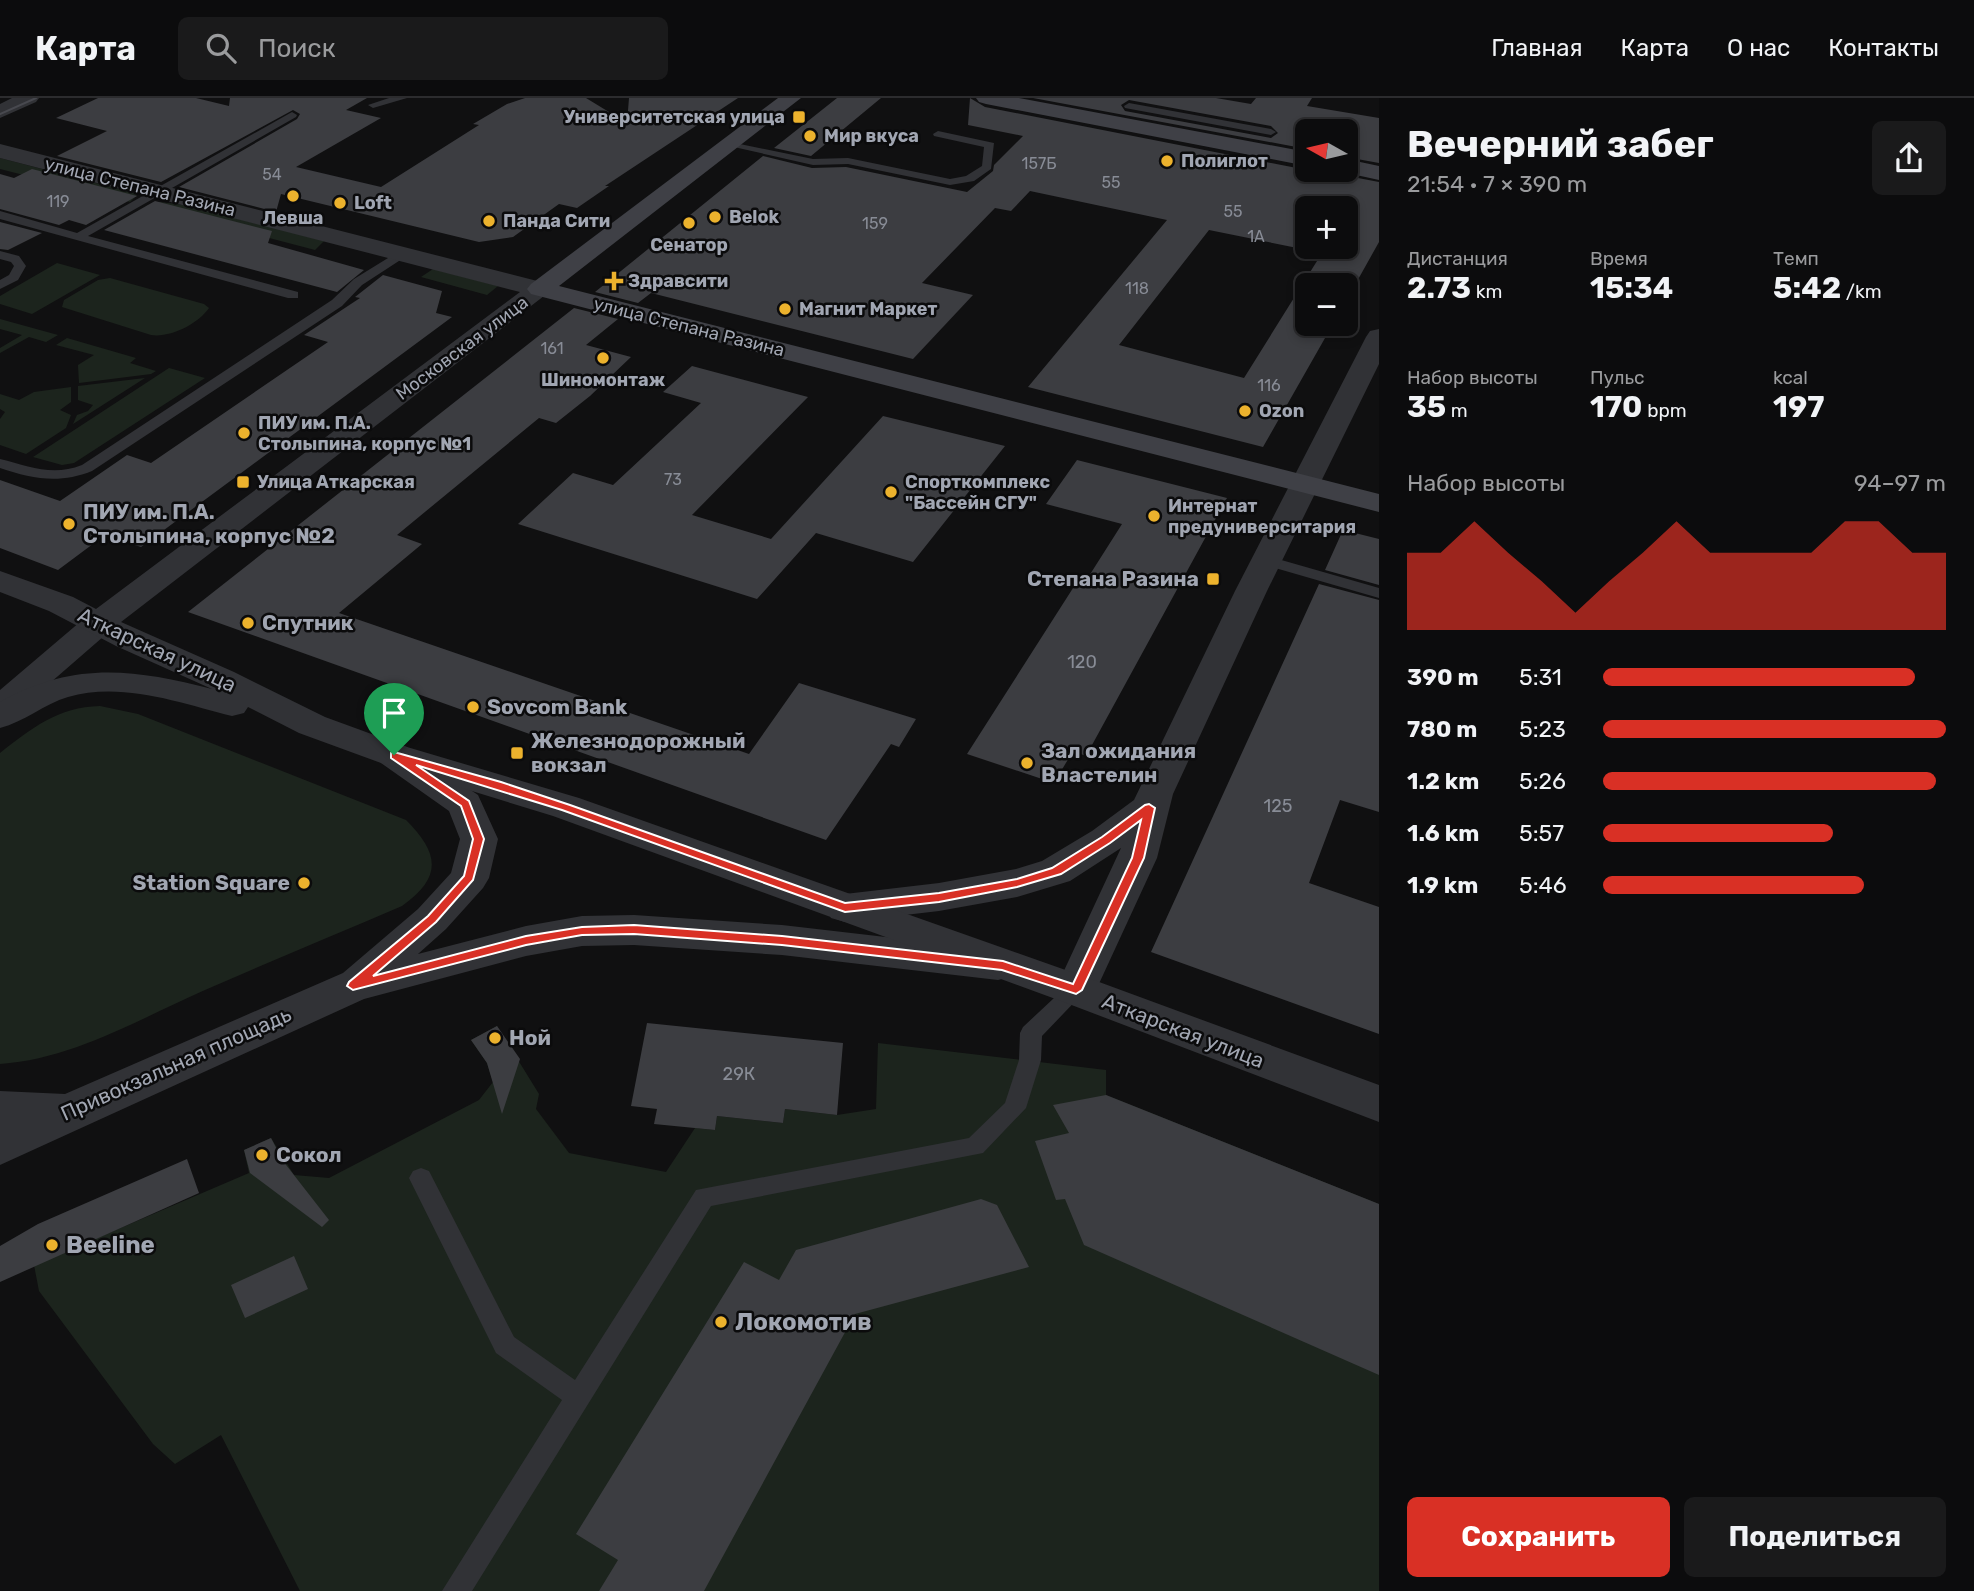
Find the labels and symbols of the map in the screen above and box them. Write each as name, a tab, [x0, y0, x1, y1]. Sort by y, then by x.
place label: Университетская улица	[564, 106, 785, 128]
marker: Университетская улица	[791, 109, 807, 125]
north arrow	[1295, 119, 1358, 182]
place label: Мир вкуса	[824, 125, 919, 147]
marker: Мир вкуса	[802, 128, 818, 144]
place label: Полиглот	[1181, 150, 1268, 172]
street label: улица Степана Разина	[42, 153, 238, 221]
marker: Полиглот	[1159, 153, 1175, 169]
house number: 157Б	[1022, 154, 1056, 173]
house number: 54	[262, 165, 282, 184]
house number: 55	[1101, 173, 1121, 192]
marker: Левша	[285, 188, 301, 204]
house number: 119	[46, 192, 70, 211]
place label: Loft	[354, 192, 392, 214]
marker: Loft	[332, 195, 348, 211]
house number: 55	[1223, 202, 1243, 221]
place label: Belok	[729, 206, 780, 228]
place label: Левша	[263, 207, 323, 229]
marker: Belok	[707, 209, 723, 225]
place label: Панда Сити	[503, 210, 610, 232]
marker: Панда Сити	[481, 213, 497, 229]
house number: 159	[862, 214, 888, 233]
marker: Сенатор	[681, 215, 697, 231]
house number: 1А	[1247, 227, 1265, 246]
place label: Сенатор	[650, 234, 728, 256]
place label: Здравсити	[628, 270, 728, 292]
marker: Здравсити	[606, 273, 622, 289]
house number: 118	[1125, 279, 1149, 298]
street label: Московская улица	[392, 291, 532, 405]
street label: улица Степана Разина	[591, 293, 787, 361]
place label: Магнит Маркет	[799, 298, 938, 320]
marker: Магнит Маркет	[777, 301, 793, 317]
house number: 161	[541, 339, 563, 358]
marker: Шиномонтаж	[595, 350, 611, 366]
place label: Шиномонтаж	[541, 369, 666, 391]
house number: 116	[1257, 376, 1281, 395]
place label: Ozon	[1259, 400, 1304, 422]
marker: Ozon	[1237, 403, 1253, 419]
place label: ПИУ им. П.А. Столыпина, корпус №1	[258, 412, 471, 455]
marker: ПИУ им. П.А. Столыпина, корпус №1	[236, 425, 252, 441]
house number: 73	[664, 470, 682, 489]
place label: Улица Аткарская	[257, 471, 415, 493]
place label: Спорткомплекс "Бассейн СГУ"	[905, 471, 1051, 514]
marker: Улица Аткарская	[235, 474, 251, 490]
marker: Спорткомплекс "Бассейн СГУ"	[883, 484, 899, 500]
place label: Интернат предуниверситария	[1168, 495, 1356, 538]
place label: ПИУ им. П.А. Столыпина, корпус №2	[83, 499, 335, 548]
marker: Интернат предуниверситария	[1146, 508, 1162, 524]
marker: ПИУ им. П.А. Столыпина, корпус №2	[61, 516, 77, 532]
place label: Степана Разина	[1027, 566, 1199, 591]
marker: Степана Разина	[1205, 571, 1221, 587]
street label: Аткарская улица	[74, 602, 240, 697]
place label: Спутник	[262, 610, 354, 635]
marker: Спутник	[240, 615, 256, 631]
house number: 120	[1067, 651, 1097, 673]
pin	[364, 683, 424, 755]
place label: Sovcom Bank	[487, 694, 628, 719]
marker: Sovcom Bank	[465, 699, 481, 715]
place label: Железнодорожный вокзал	[531, 728, 745, 777]
place label: Зал ожидания Властелин	[1041, 738, 1196, 787]
marker: Железнодорожный вокзал	[509, 745, 525, 761]
marker: Зал ожидания Властелин	[1019, 755, 1035, 771]
house number: 125	[1264, 795, 1292, 817]
place label: Station Square	[132, 870, 290, 895]
marker: Station Square	[296, 875, 312, 891]
street label: Аткарская улица	[1099, 988, 1268, 1073]
street label: Привокзальная площадь	[57, 1001, 295, 1126]
place label: Ной	[509, 1025, 551, 1050]
marker: Ной	[487, 1030, 503, 1046]
house number: 29К	[723, 1063, 755, 1085]
place label: Сокол	[276, 1142, 342, 1167]
marker: Сокол	[254, 1147, 270, 1163]
place label: Beeline	[66, 1231, 155, 1259]
marker: Beeline	[44, 1237, 60, 1253]
place label: Локомотив	[735, 1308, 872, 1336]
marker: Локомотив	[713, 1314, 729, 1330]

